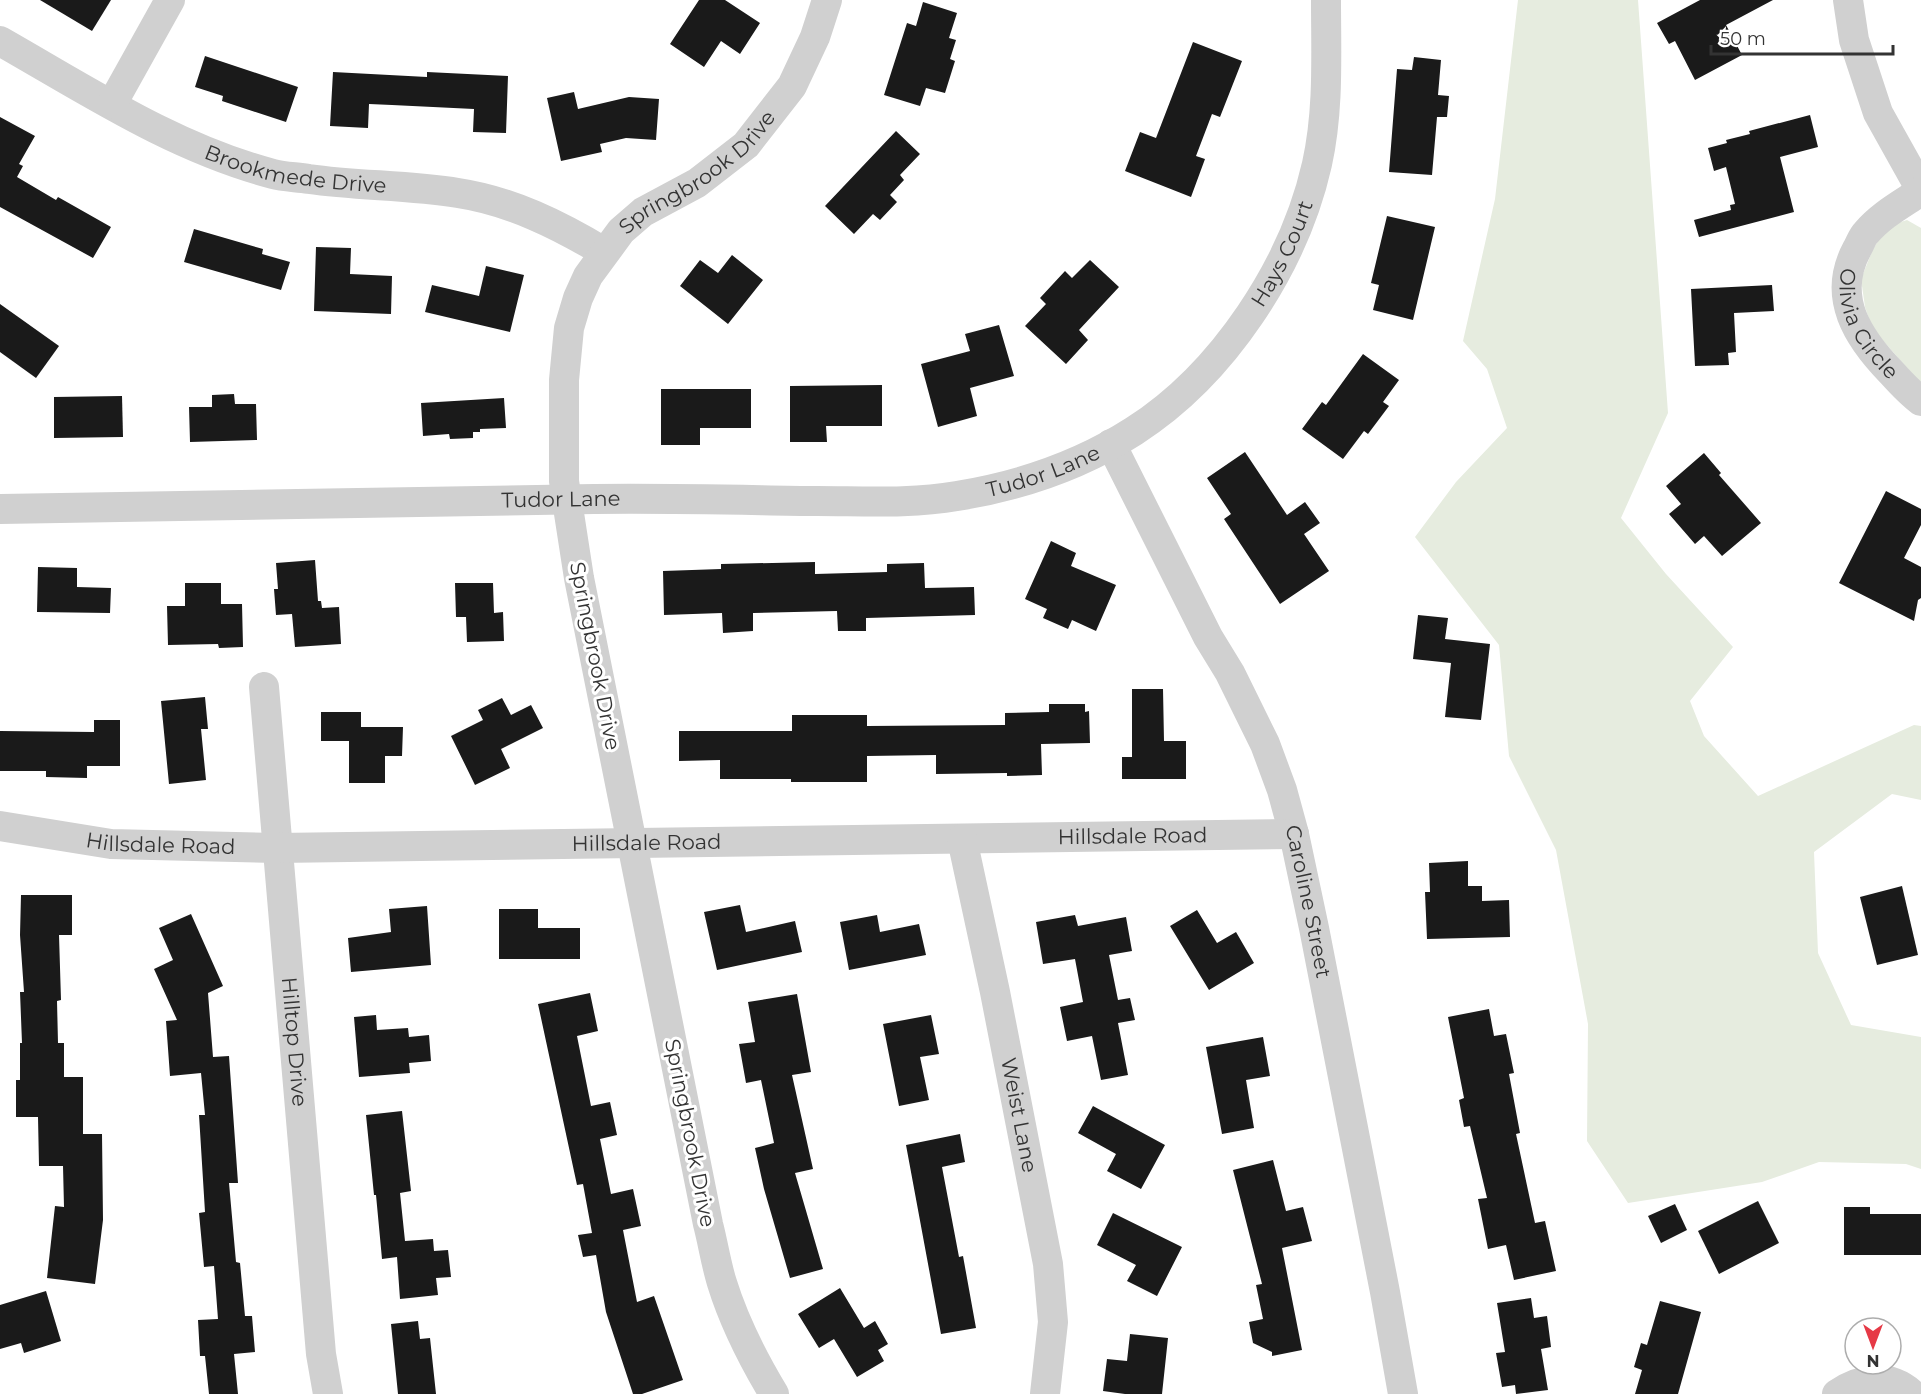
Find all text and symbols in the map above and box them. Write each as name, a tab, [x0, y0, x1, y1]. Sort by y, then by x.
scale bar	[1711, 18, 1892, 56]
text: 50 m	[1720, 28, 1766, 50]
street label: Springbrook Drive	[613, 105, 780, 239]
street label: Brookmede Drive	[201, 139, 387, 198]
street label: Hays Court	[1246, 197, 1318, 311]
street label: Olivia Circle	[1834, 266, 1904, 384]
street label: Tudor Lane	[984, 440, 1104, 502]
street label: Tudor Lane	[501, 486, 620, 512]
street label: Springbrook Drive	[565, 560, 626, 752]
street label: Hillsdale Road	[1057, 822, 1207, 849]
street label: Caroline Street	[1280, 822, 1336, 980]
street label: Hillsdale Road	[84, 827, 236, 859]
street label: Hillsdale Road	[571, 829, 721, 856]
street label: Hilltop Drive	[277, 976, 313, 1107]
street label: Springbrook Drive	[660, 1037, 721, 1229]
street label: Weist Lane	[996, 1056, 1043, 1175]
north arrow	[1843, 1316, 1903, 1376]
text: N	[1867, 1351, 1879, 1370]

